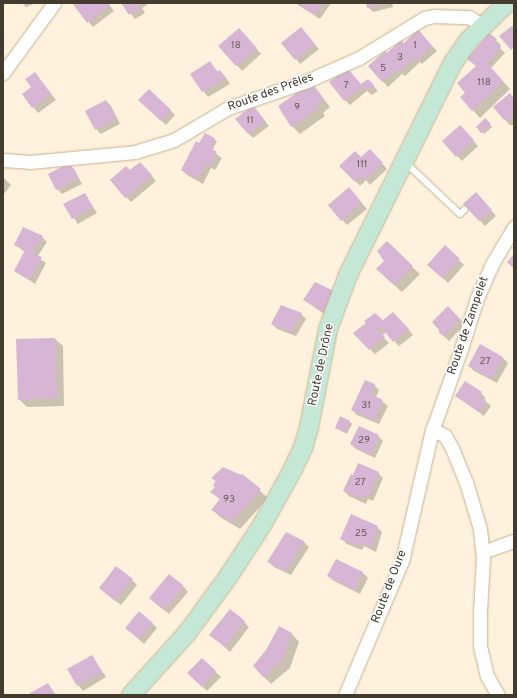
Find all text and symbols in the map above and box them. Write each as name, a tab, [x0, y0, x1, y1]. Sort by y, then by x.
house number: 18	[231, 40, 241, 52]
house number: 1	[413, 40, 417, 52]
house number: 3	[397, 52, 403, 64]
house number: 5	[380, 63, 386, 75]
street label: Route des Prêles	[226, 71, 316, 115]
house number: 118	[477, 77, 491, 89]
house number: 7	[343, 80, 349, 92]
house number: 9	[294, 102, 300, 114]
house number: 11	[246, 115, 254, 127]
house number: 111	[356, 159, 368, 171]
street label: Route de Zampelet	[445, 275, 493, 377]
street label: Route de Drône	[306, 322, 338, 408]
house number: 27	[479, 356, 491, 368]
house number: 31	[361, 400, 371, 412]
house number: 29	[358, 435, 370, 447]
house number: 27	[354, 477, 366, 489]
house number: 93	[223, 494, 235, 506]
house number: 25	[355, 528, 367, 540]
street label: Route de Oure	[369, 548, 411, 626]

